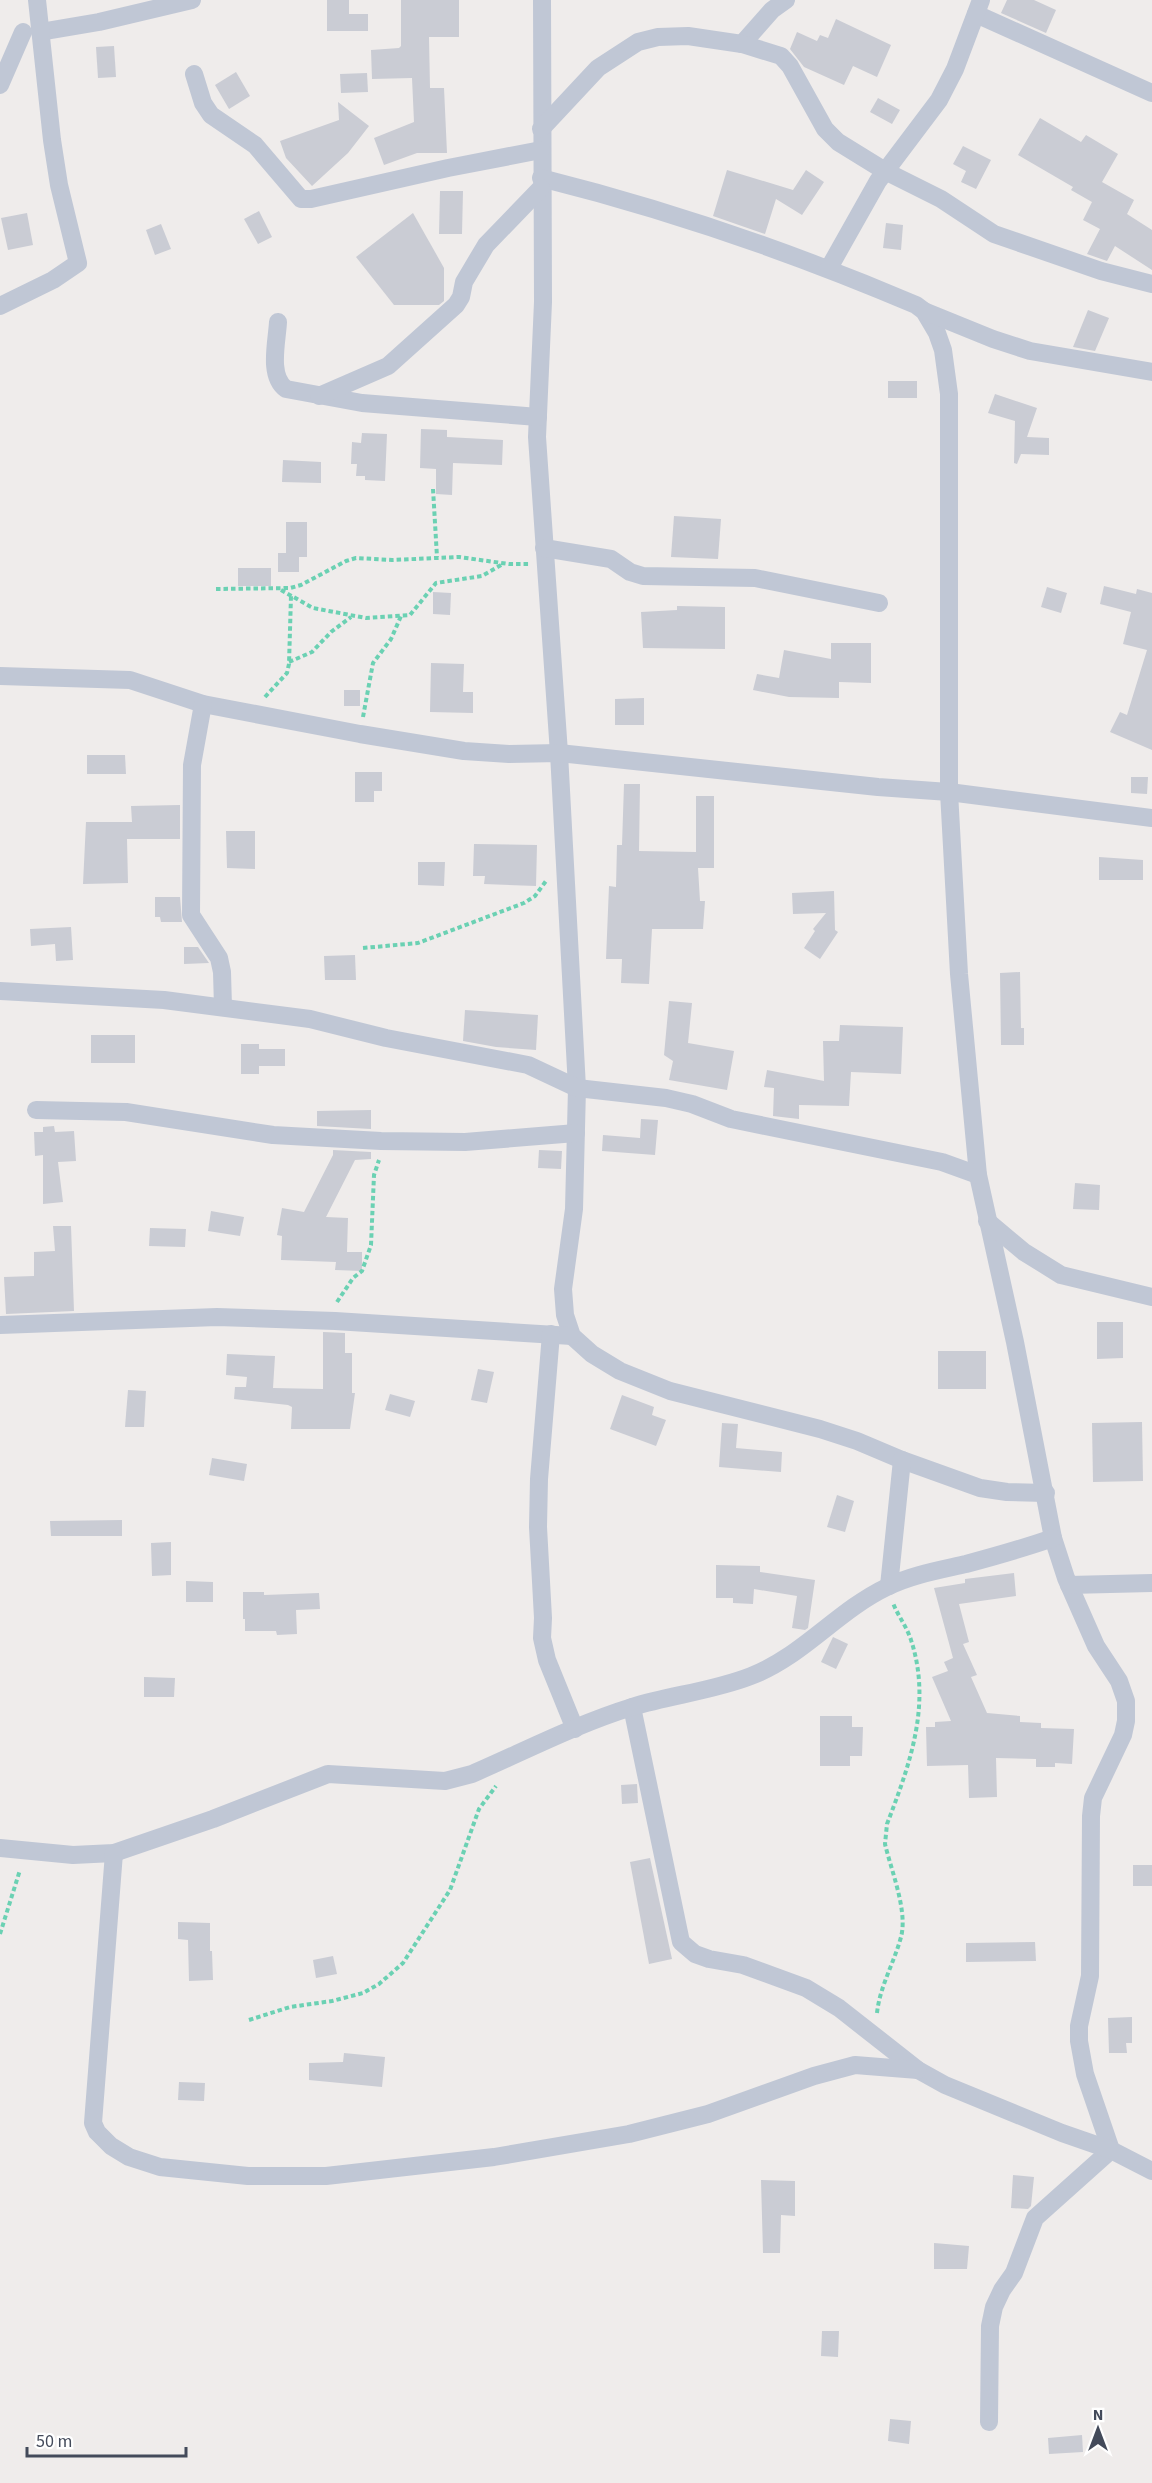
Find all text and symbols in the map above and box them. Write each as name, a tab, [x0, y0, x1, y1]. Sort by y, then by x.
north arrow	[1068, 2399, 1128, 2459]
text: N	[1093, 2404, 1103, 2426]
scale bar	[27, 2420, 186, 2458]
text: 50 m	[36, 2429, 72, 2454]

